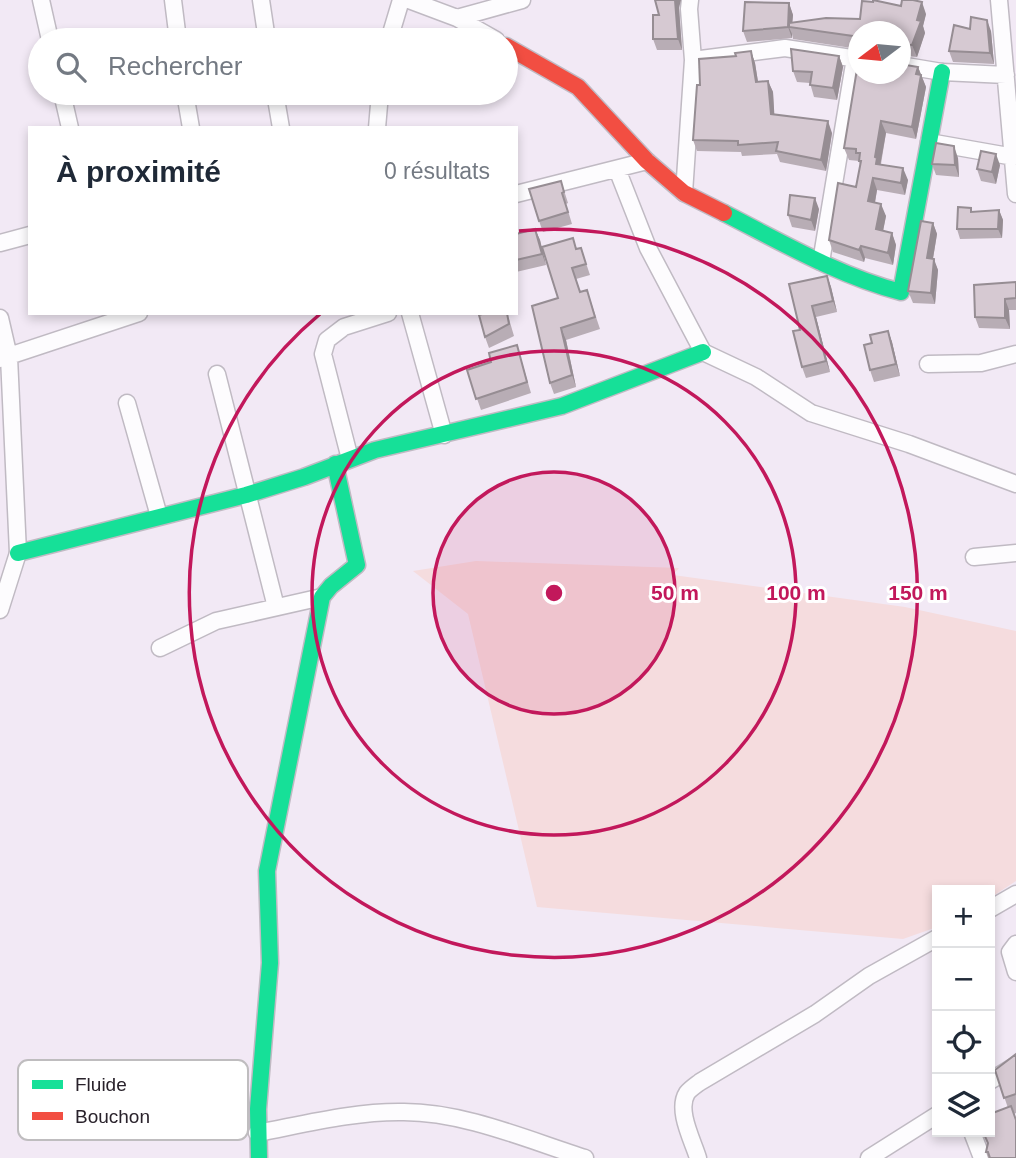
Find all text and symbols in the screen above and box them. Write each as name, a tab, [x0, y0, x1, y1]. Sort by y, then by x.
north arrow	[848, 21, 911, 84]
search box	[28, 28, 518, 105]
icon: search	[52, 48, 90, 86]
text: Rechercher	[108, 51, 242, 81]
text: À proximité	[56, 155, 221, 188]
text: 0 résultats	[384, 158, 490, 184]
centre of rings	[542, 581, 566, 605]
text: 50 m	[651, 581, 699, 604]
text: 100 m	[766, 581, 826, 604]
text: 150 m	[888, 581, 948, 604]
map controls	[932, 885, 995, 1137]
button: +	[932, 885, 995, 948]
button: −	[932, 948, 995, 1011]
button: locate	[932, 1011, 995, 1074]
legend	[18, 1060, 248, 1140]
text: Fluide	[75, 1074, 127, 1095]
button: layers	[932, 1074, 995, 1137]
text: Bouchon	[75, 1106, 150, 1127]

